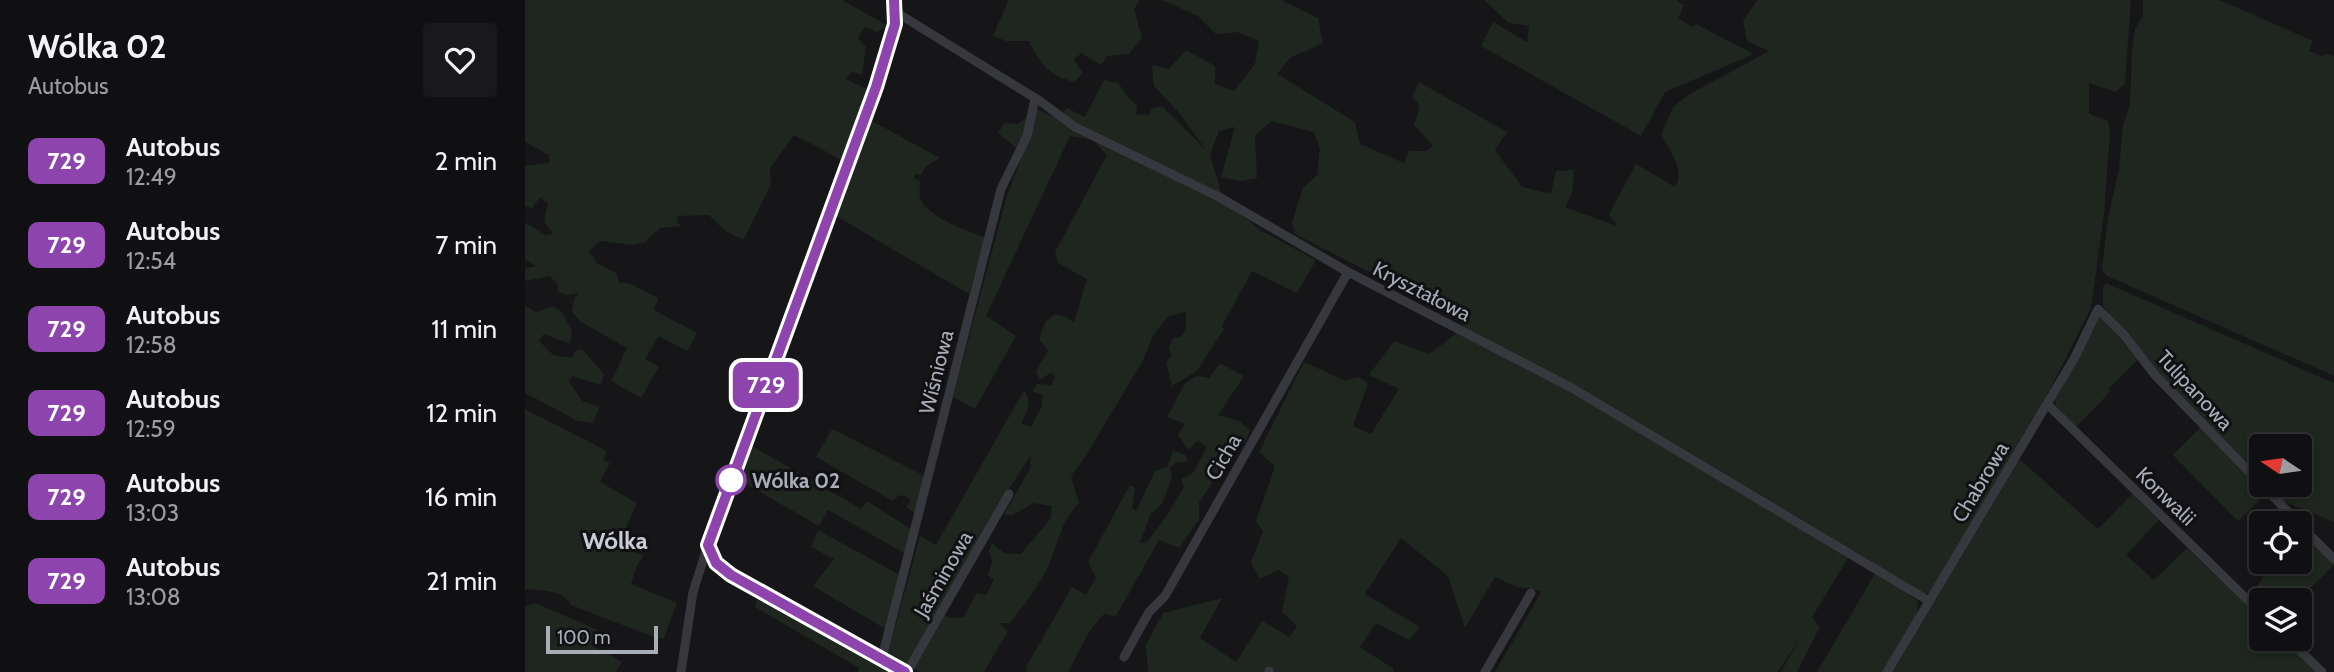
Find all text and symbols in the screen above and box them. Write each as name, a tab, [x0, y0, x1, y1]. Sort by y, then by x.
button: heart	[423, 23, 497, 97]
text: Wólka 02	[28, 26, 166, 66]
text: Autobus	[28, 72, 109, 100]
text: Autobus	[126, 131, 220, 163]
text: 2 min	[435, 145, 497, 177]
text: 729	[47, 146, 86, 175]
text: 12:49	[126, 163, 177, 191]
text: Autobus	[126, 215, 220, 247]
text: 7 min	[435, 229, 497, 261]
text: 729	[47, 230, 86, 259]
text: 12:54	[126, 247, 176, 275]
street label: Kryształowa	[1369, 256, 1475, 326]
text: Autobus	[126, 299, 220, 331]
text: 11 min	[431, 313, 497, 345]
text: 729	[47, 314, 86, 343]
street label: Wiśniowa	[913, 327, 959, 417]
text: 12:58	[126, 331, 177, 359]
street label: Tulipanowa	[2152, 345, 2238, 435]
line badge: 729	[726, 362, 806, 408]
text: 729	[747, 370, 785, 399]
text: Autobus	[126, 383, 220, 415]
text: 12 min	[426, 397, 497, 429]
text: 729	[47, 398, 86, 427]
text: 12:59	[126, 415, 176, 443]
street label: Cicha	[1200, 430, 1246, 484]
north arrow	[2249, 434, 2312, 497]
map controls	[2249, 434, 2312, 651]
street label: Chabrowa	[1946, 437, 2014, 527]
street label: Konwalii	[2131, 462, 2201, 530]
marker: Wólka 02	[716, 465, 746, 495]
text: Autobus	[126, 467, 220, 499]
place label: Wólka 02	[752, 468, 840, 493]
text: 16 min	[425, 481, 497, 513]
text: 729	[47, 482, 86, 511]
text: 13:03	[126, 499, 179, 527]
button: locate	[2249, 511, 2312, 574]
district label: Wólka	[582, 526, 648, 555]
street label: Jaśminowa	[908, 527, 978, 622]
text: Autobus	[126, 551, 220, 583]
text: 21 min	[426, 565, 497, 597]
text: 729	[47, 566, 86, 595]
text: 13:08	[126, 583, 181, 611]
button: layers	[2249, 588, 2312, 651]
scale bar	[546, 623, 658, 655]
text: 100 m	[557, 626, 611, 649]

